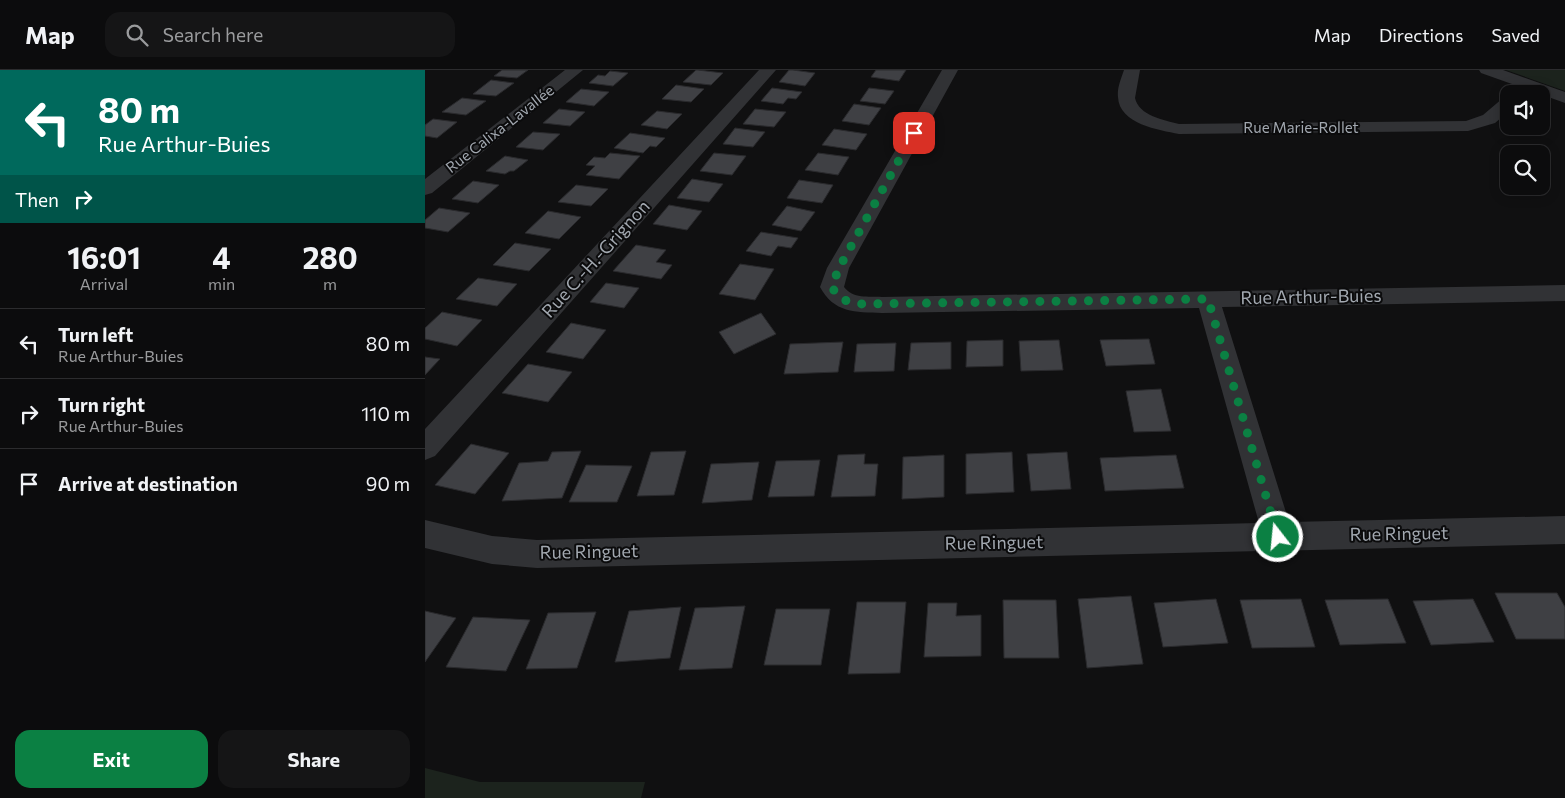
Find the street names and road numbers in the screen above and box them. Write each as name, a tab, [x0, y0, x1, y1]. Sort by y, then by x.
street label: Rue Calixa-Lavallée	[442, 80, 557, 176]
street label: Rue Marie-Rollet	[1243, 118, 1359, 136]
street label: Rue C.-H.-Grignon	[537, 195, 654, 322]
street label: Rue Arthur-Buies	[1240, 284, 1382, 308]
street label: Rue Ringuet	[1350, 521, 1448, 545]
street label: Rue Ringuet	[945, 530, 1043, 554]
street label: Rue Ringuet	[540, 539, 638, 563]

